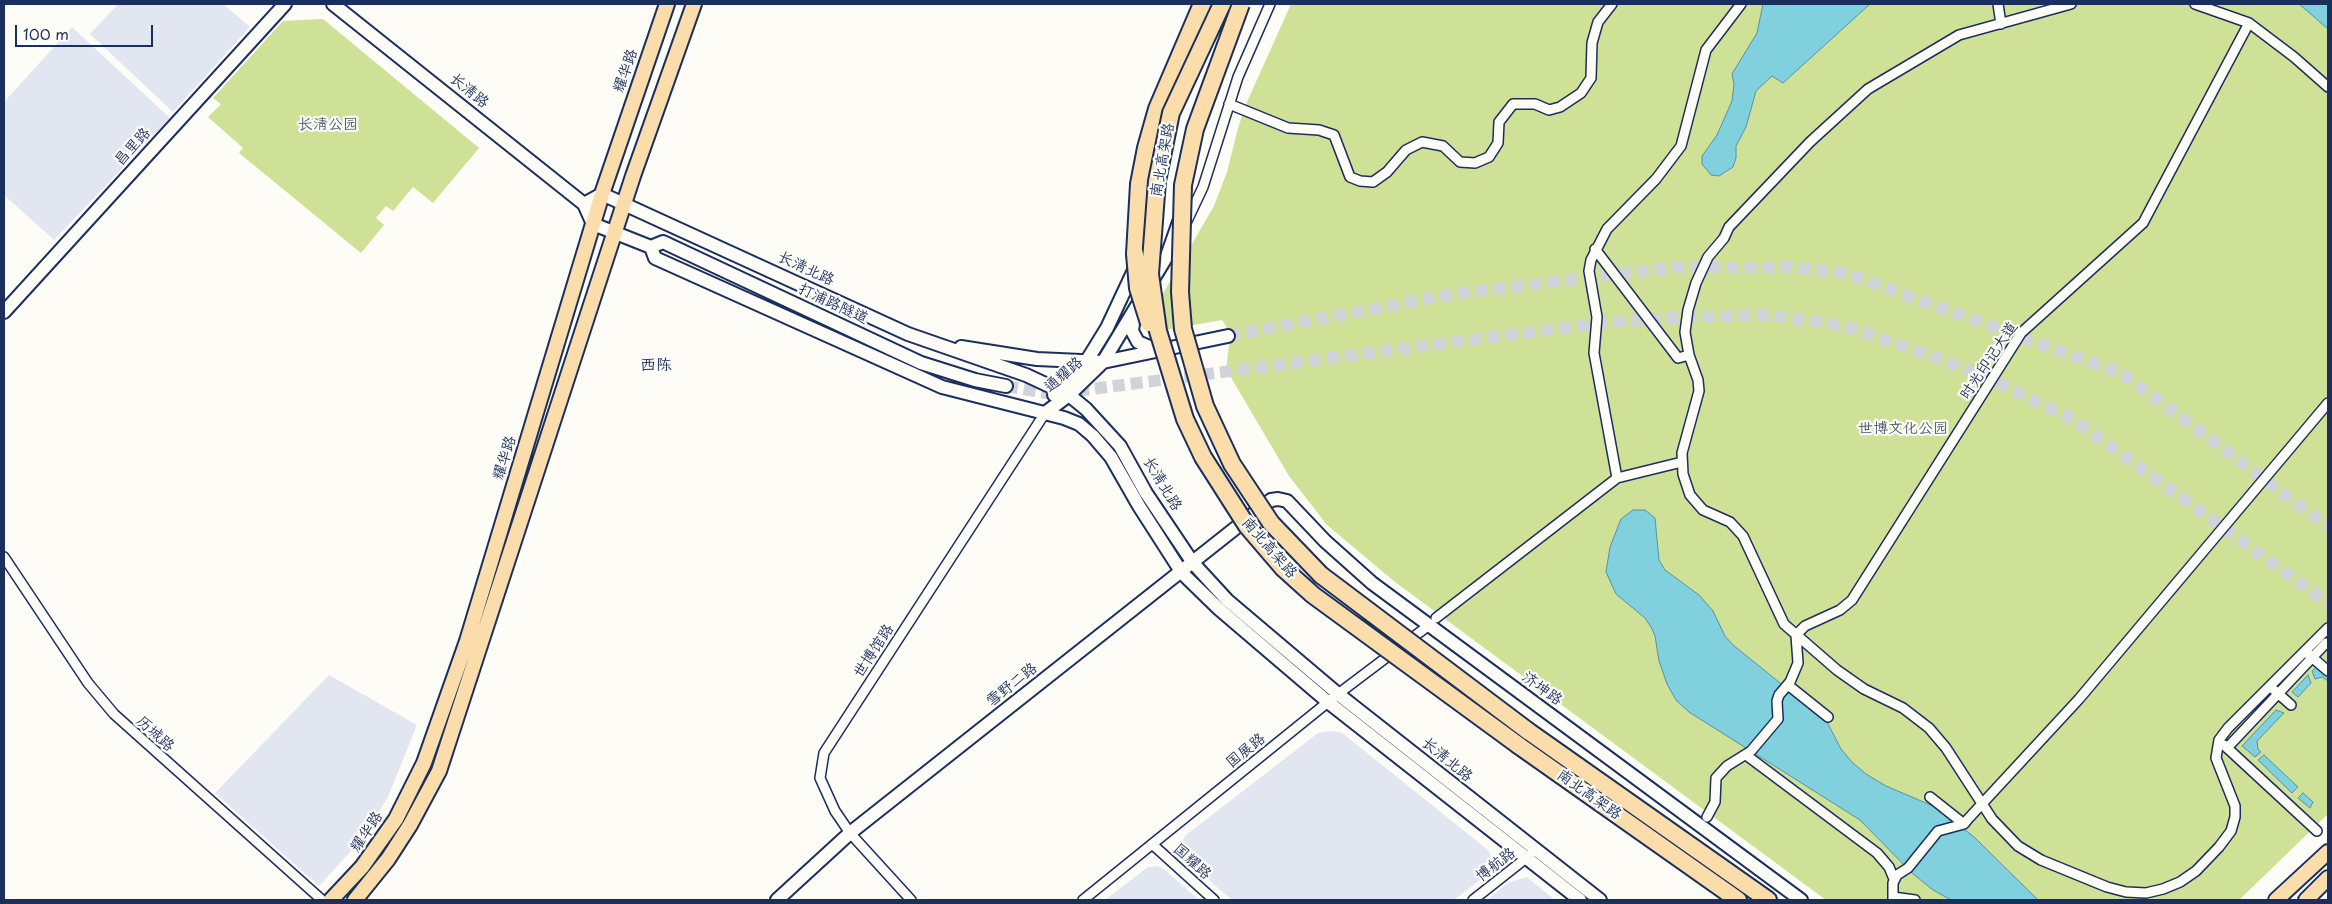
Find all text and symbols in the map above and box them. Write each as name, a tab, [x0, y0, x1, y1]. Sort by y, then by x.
scale bar	[18, 15, 155, 47]
text: 100 m	[23, 22, 69, 45]
street label: 耀华路	[610, 47, 642, 95]
street label: 长清路	[446, 70, 492, 112]
park label: 长清公园	[298, 116, 358, 134]
street label: 南北高架路	[1148, 122, 1178, 198]
street label: 昌里路	[111, 124, 155, 170]
street label: 长清北路	[775, 248, 837, 290]
street label: 打浦路隧道	[795, 280, 871, 328]
street label: 时光印记大道	[1956, 319, 2022, 403]
street label: 通耀路	[1041, 353, 1087, 397]
district label: 西陈	[640, 356, 672, 376]
park label: 世博文化公园	[1858, 420, 1948, 438]
street label: 耀华路	[490, 434, 520, 482]
street label: 长清北路	[1139, 454, 1185, 514]
street label: 南北高架路	[1238, 514, 1300, 582]
street label: 世博馆路	[850, 621, 898, 681]
street label: 雪野二路	[983, 659, 1041, 711]
street label: 济坤路	[1519, 668, 1565, 710]
street label: 历城路	[132, 712, 178, 756]
street label: 国展路	[1223, 730, 1269, 772]
street label: 长清北路	[1418, 734, 1476, 786]
street label: 南北高架路	[1553, 766, 1625, 824]
street label: 耀华路	[347, 808, 387, 856]
street label: 国耀路	[1169, 840, 1215, 884]
street label: 博航路	[1473, 844, 1519, 886]

